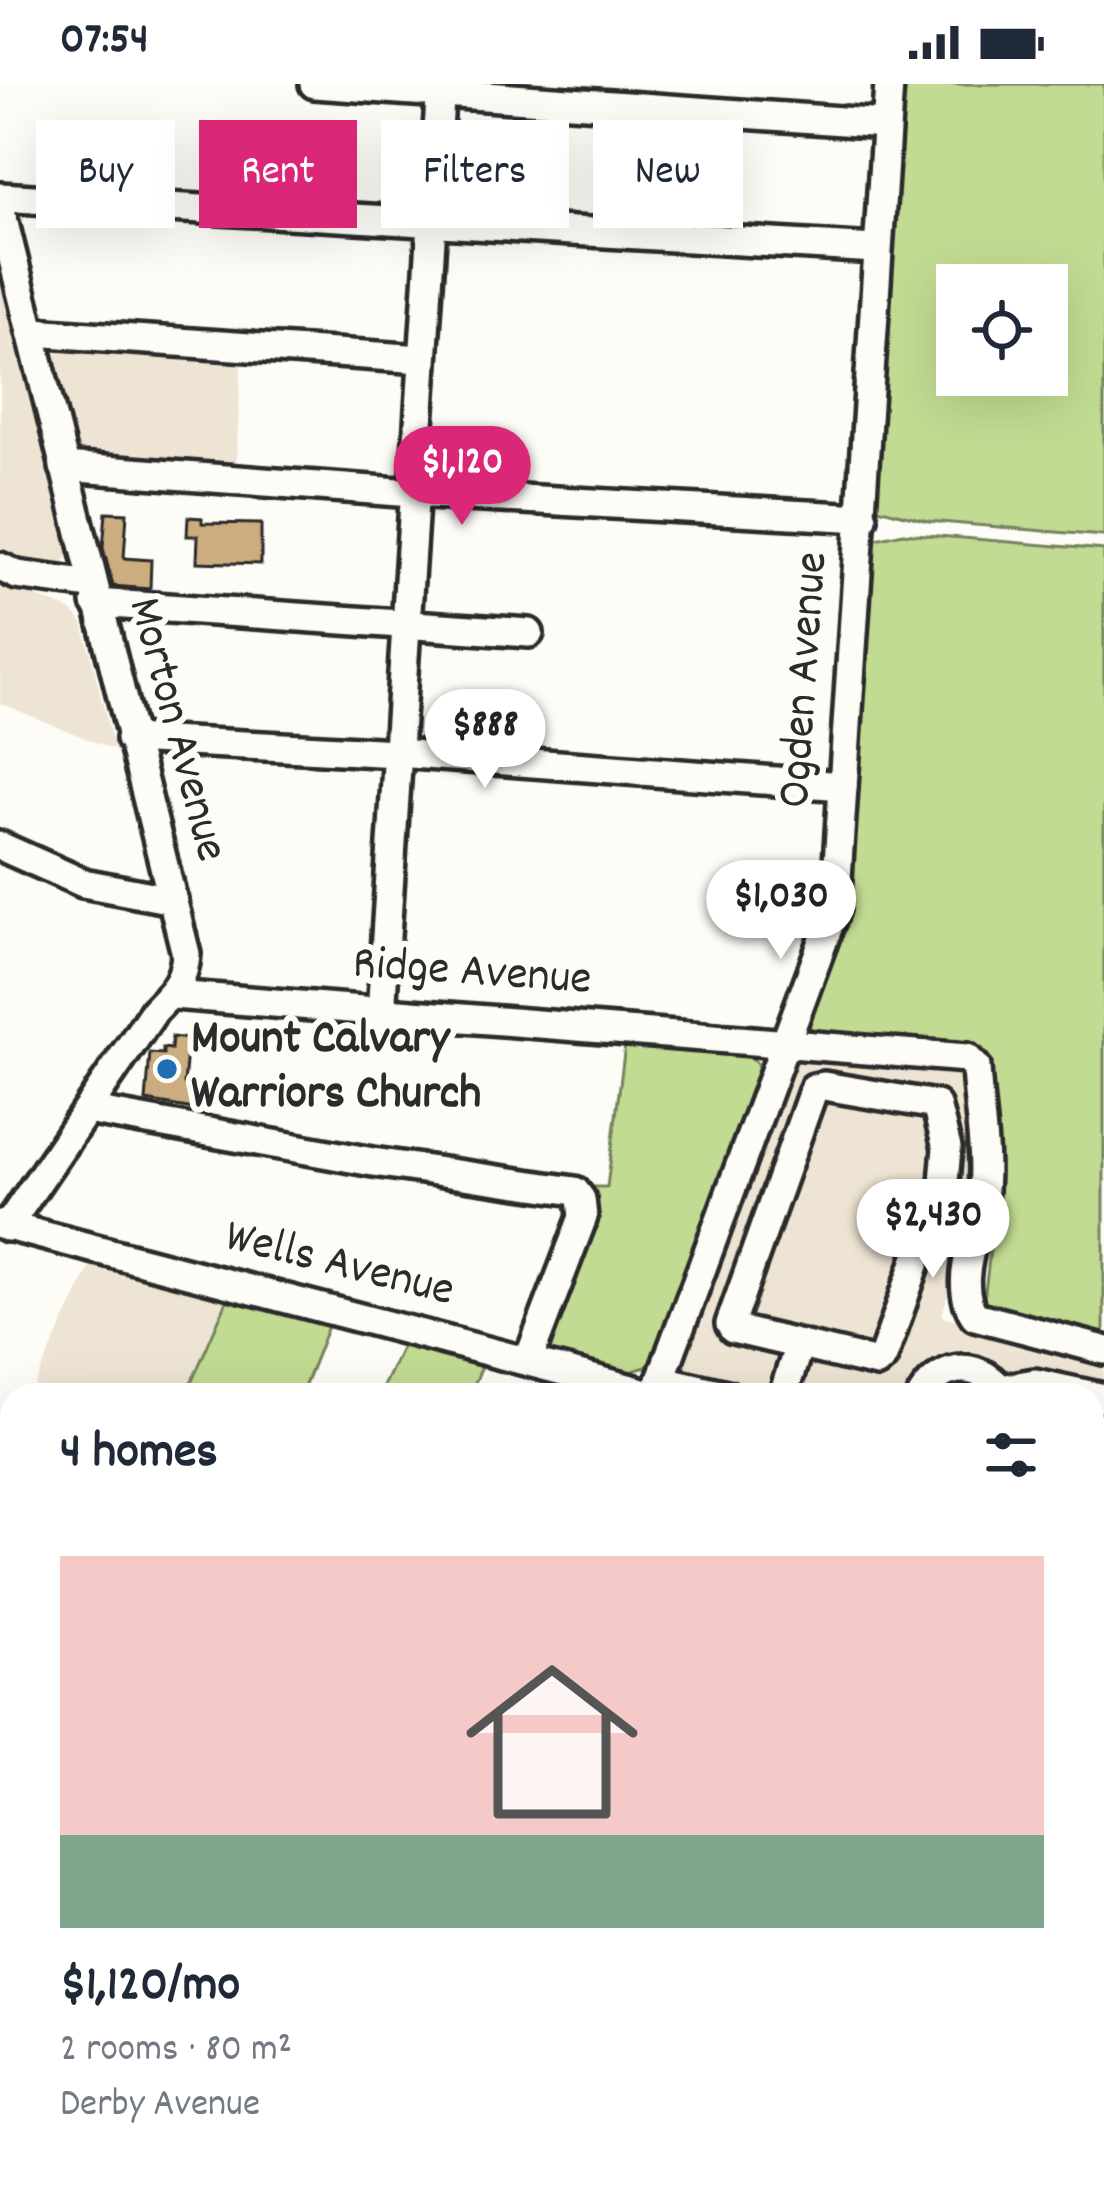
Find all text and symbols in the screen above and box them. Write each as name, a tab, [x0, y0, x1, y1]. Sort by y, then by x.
text: 07:54	[60, 10, 149, 74]
chip: Buy	[36, 120, 175, 228]
chip: Rent	[199, 120, 357, 228]
chip: Filters	[381, 120, 569, 228]
chip: New	[593, 120, 743, 228]
map controls	[936, 264, 1068, 396]
button: locate	[936, 264, 1068, 396]
pin: $1,120	[364, 426, 560, 528]
text: $1,120	[421, 437, 503, 492]
street label: Ogden Avenue	[763, 550, 849, 810]
street label: Morton Avenue	[107, 590, 243, 870]
pin: $888	[414, 689, 556, 791]
text: $888	[452, 700, 518, 755]
pin: $1,030	[683, 860, 879, 962]
text: $1,030	[733, 871, 829, 926]
street label: Ridge Avenue	[350, 931, 594, 1017]
place label: Mount Calvary Warriors Church	[191, 1007, 481, 1131]
marker: Mount Calvary Warriors Church	[154, 1056, 180, 1082]
pin: $2,430	[835, 1179, 1031, 1281]
text: $2,430	[884, 1190, 982, 1245]
street label: Wells Avenue	[217, 1204, 461, 1328]
text: 4 homes	[60, 1419, 218, 1491]
icon: filters	[978, 1422, 1044, 1488]
icon: home	[444, 1634, 660, 1850]
text: $1,120/mo	[60, 1952, 240, 2024]
text: 2 rooms · 80 m²	[60, 2024, 292, 2079]
text: Derby Avenue	[60, 2079, 260, 2134]

